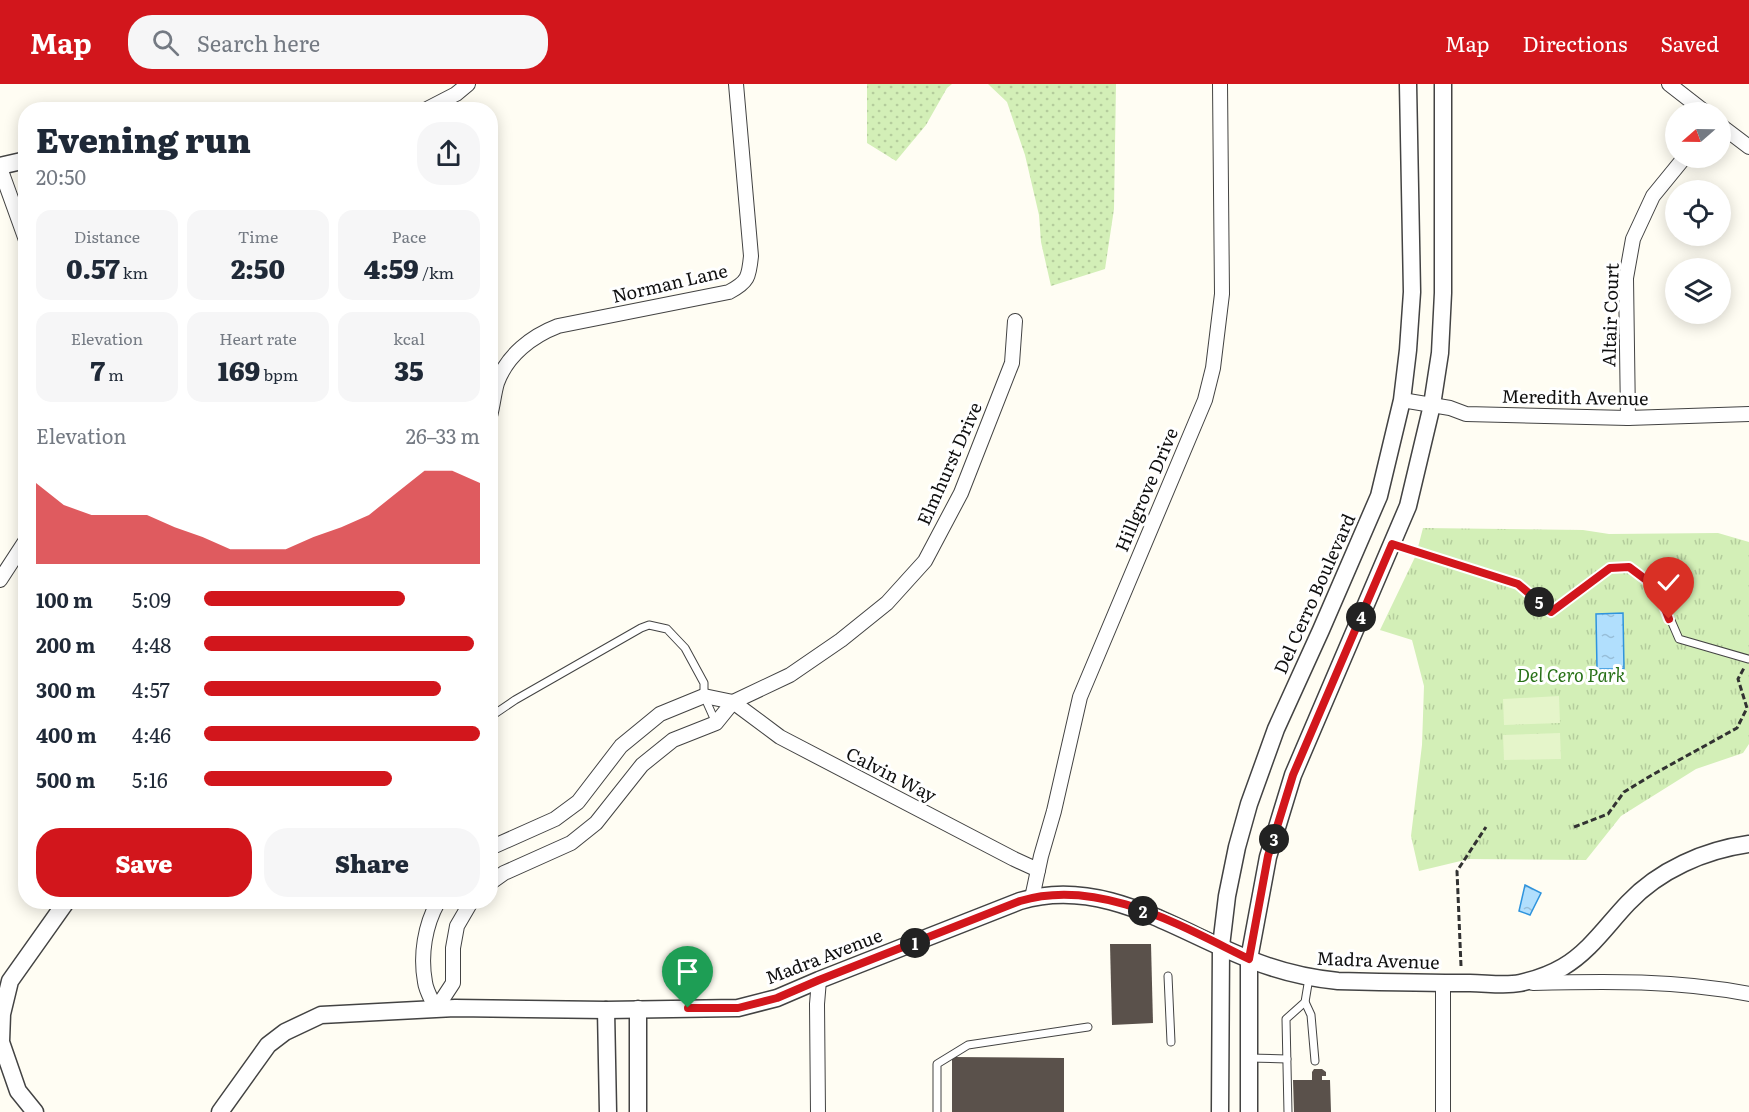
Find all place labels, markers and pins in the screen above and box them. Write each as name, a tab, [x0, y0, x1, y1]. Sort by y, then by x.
pin	[1643, 557, 1694, 619]
pin: 5	[1524, 587, 1554, 617]
pin: 4	[1346, 602, 1376, 632]
pin: 3	[1259, 824, 1289, 854]
pin: 2	[1128, 896, 1158, 926]
pin: 1	[900, 928, 930, 958]
pin	[662, 946, 713, 1008]

